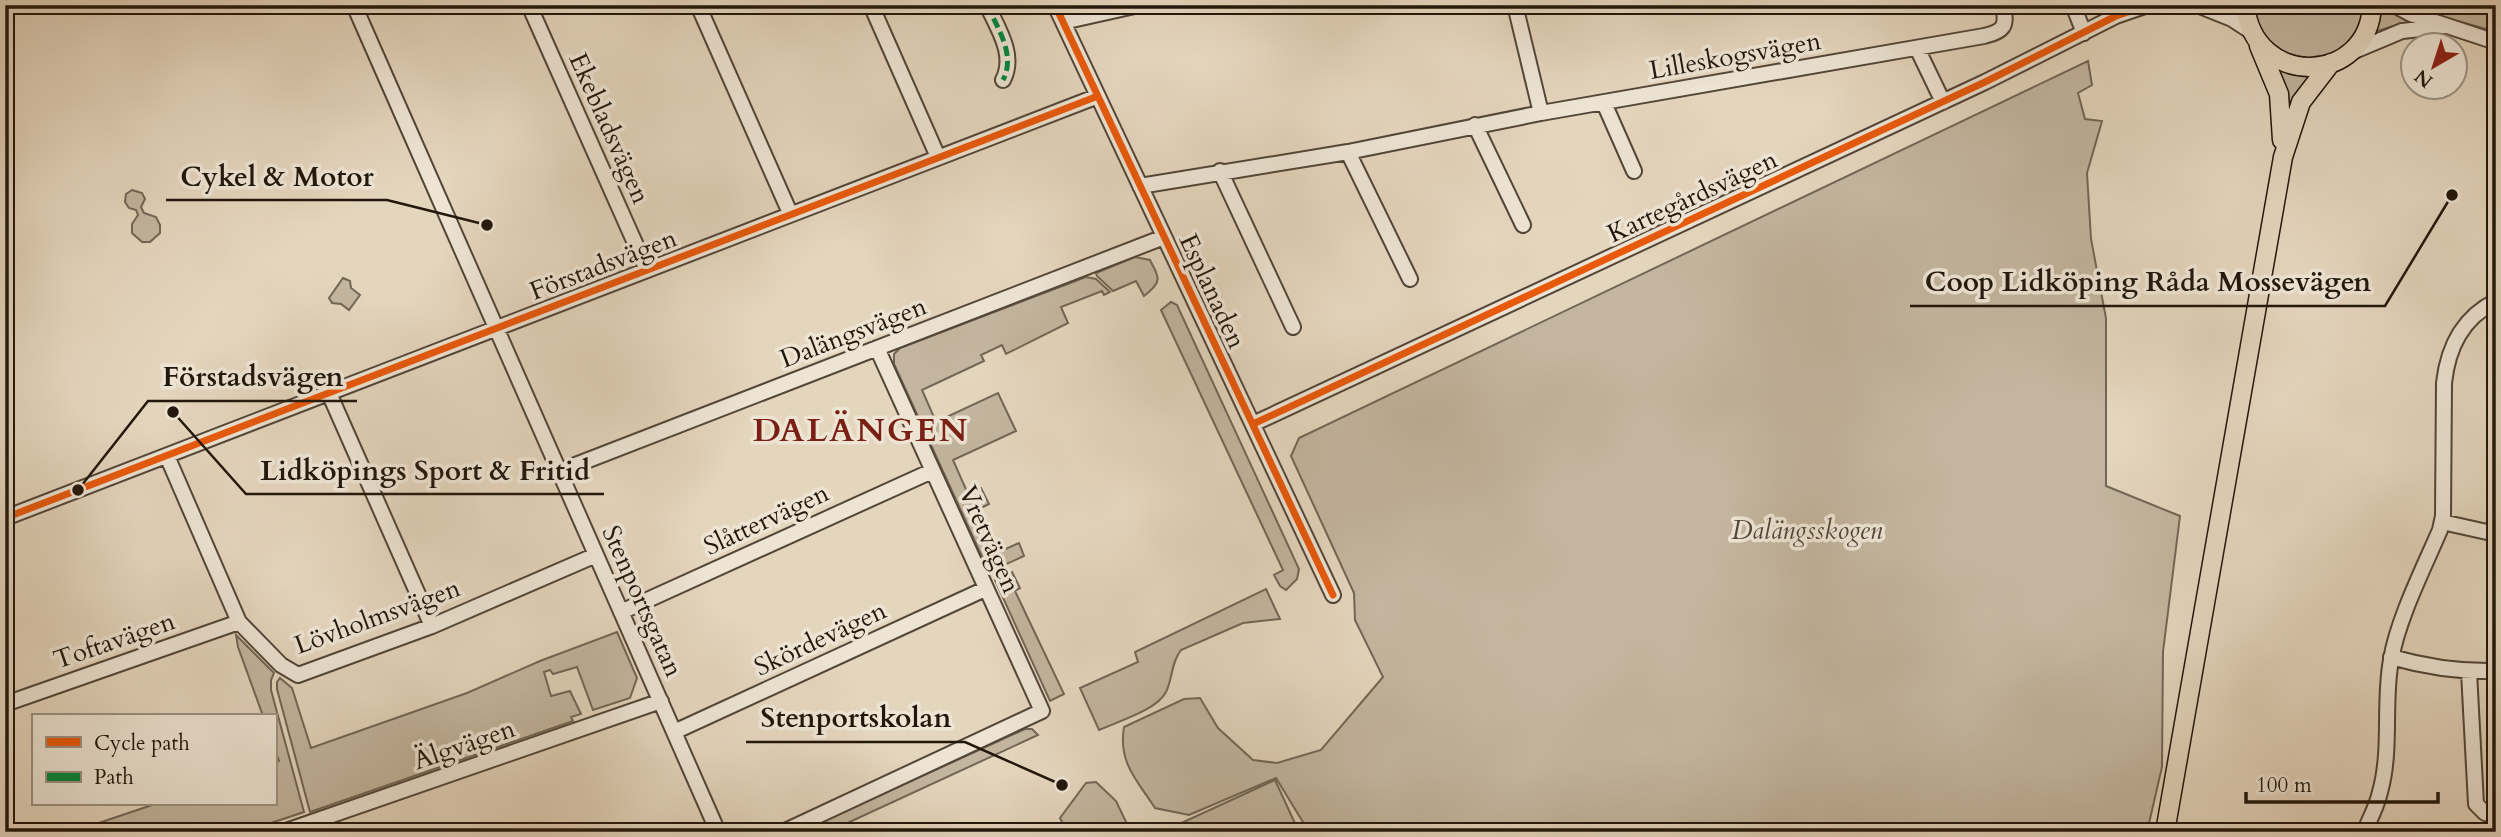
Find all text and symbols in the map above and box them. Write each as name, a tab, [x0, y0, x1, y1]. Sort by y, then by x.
street label: Lilleskogsvägen	[1646, 23, 1824, 88]
north arrow	[2400, 32, 2470, 102]
street label: Ekebladsvägen	[561, 47, 659, 209]
text: N	[2409, 63, 2439, 94]
street label: Kartegårdsvägen	[1602, 142, 1783, 251]
callout: Cykel & Motor	[166, 151, 387, 200]
text: Cykel & Motor	[180, 158, 374, 196]
street label: Förstadsvägen	[525, 220, 682, 309]
street label: Esplanaden	[1171, 228, 1254, 354]
callout: Coop Lidköping Råda Mossevägen	[1910, 257, 2385, 306]
text: Coop Lidköping Råda Mossevägen	[1925, 263, 2371, 301]
street label: Dalängsvägen	[775, 288, 932, 376]
callout: Förstadsvägen	[148, 352, 357, 401]
text: Förstadsvägen	[162, 358, 344, 396]
district label: DALÄNGEN	[753, 408, 969, 453]
callout: Lidköpings Sport & Fritid	[246, 445, 604, 494]
text: Lidköpings Sport & Fritid	[260, 452, 590, 490]
street label: Slåttervägen	[698, 475, 835, 564]
street label: Vretvägen	[950, 480, 1029, 599]
park label: Dalängsskogen	[1732, 513, 1883, 548]
street label: Stenportsgatan	[594, 520, 692, 683]
street label: Lövholmsvägen	[289, 570, 465, 663]
street label: Skördevägen	[749, 593, 892, 684]
street label: Toftavägen	[49, 603, 180, 678]
callout: Stenportskolan	[746, 693, 965, 742]
text: Stenportskolan	[761, 699, 951, 737]
street label: Älgvägen	[409, 711, 520, 778]
legend	[32, 714, 276, 806]
text: Cycle path	[94, 729, 190, 758]
scale bar	[2246, 760, 2438, 804]
text: Path	[94, 763, 134, 792]
text: 100 m	[2256, 771, 2312, 800]

